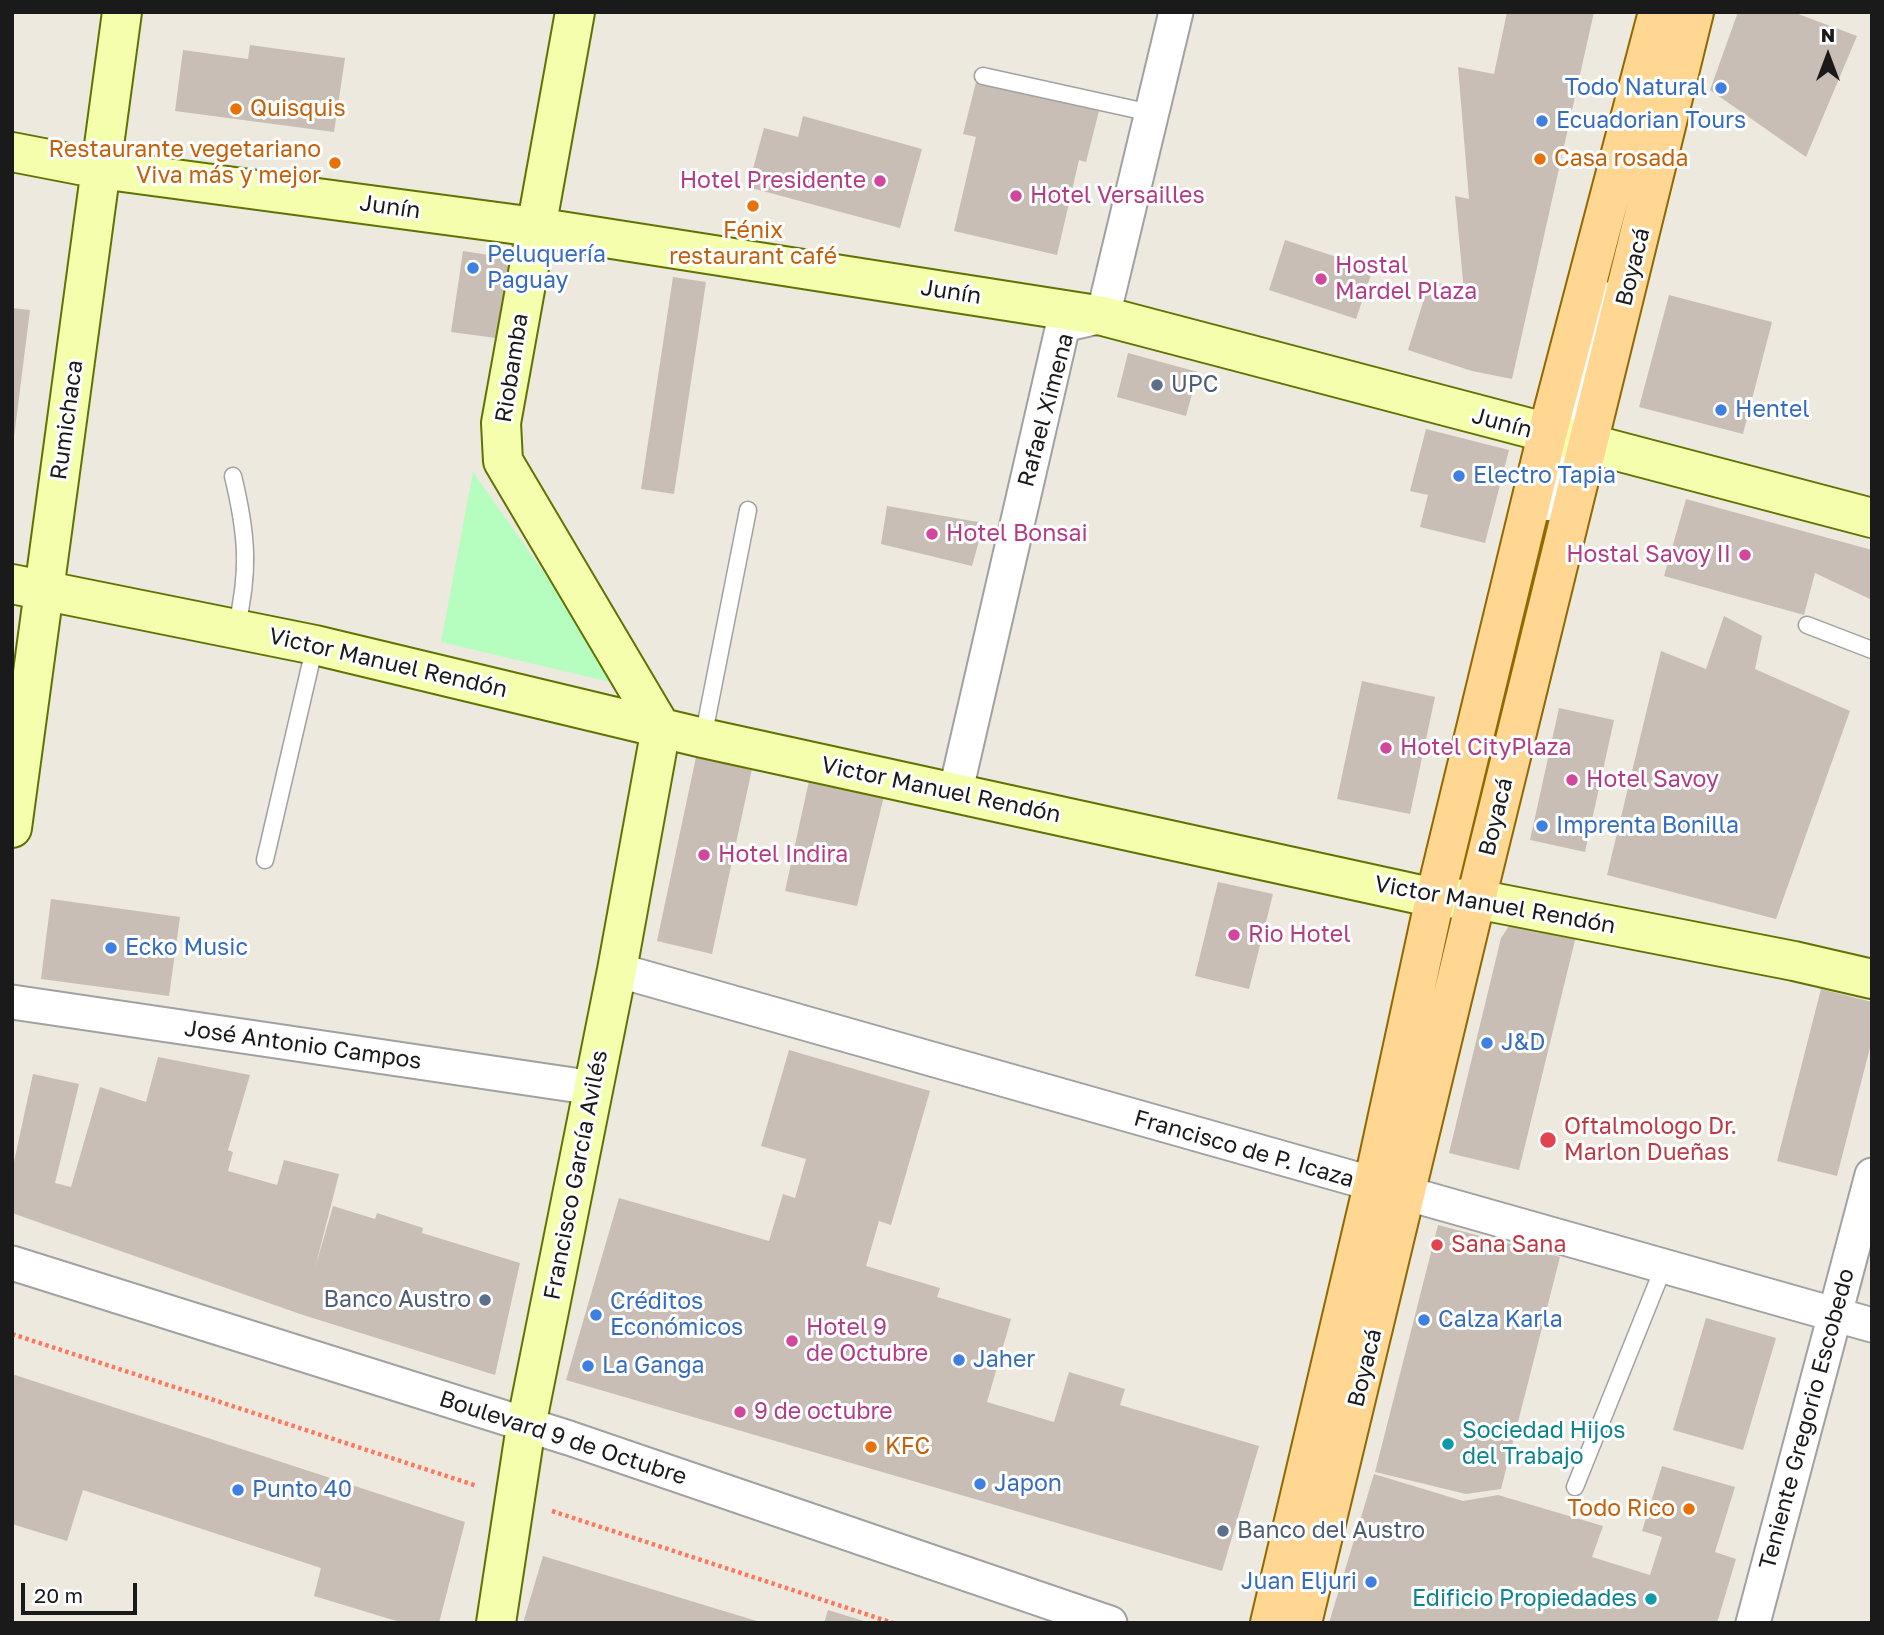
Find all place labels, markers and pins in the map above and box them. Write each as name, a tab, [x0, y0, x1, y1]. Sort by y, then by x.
place label: Todo Natural	[1565, 74, 1707, 102]
marker: Todo Natural	[1713, 80, 1729, 96]
place label: Quisquis	[250, 95, 346, 123]
marker: Quisquis	[228, 101, 244, 117]
place label: Ecuadorian Tours	[1556, 107, 1746, 135]
marker: Ecuadorian Tours	[1534, 113, 1550, 129]
place label: Restaurante vegetariano Viva más y mejor	[48, 136, 321, 190]
place label: Casa rosada	[1554, 145, 1688, 173]
marker: Casa rosada	[1532, 151, 1548, 167]
marker: Restaurante vegetariano Viva más y mejor	[327, 155, 343, 171]
place label: Hotel Presidente	[680, 167, 866, 195]
marker: Hotel Presidente	[872, 173, 888, 189]
place label: Hotel Versailles	[1030, 182, 1205, 210]
marker: Hotel Versailles	[1008, 188, 1024, 204]
marker: Fénix restaurant café	[745, 198, 761, 214]
place label: Fénix restaurant café	[669, 217, 837, 271]
place label: Peluquería Paguay	[487, 241, 606, 295]
place label: Hostal Mardel Plaza	[1335, 252, 1477, 306]
marker: Peluquería Paguay	[465, 260, 481, 276]
marker: Hostal Mardel Plaza	[1313, 271, 1329, 287]
place label: UPC	[1171, 371, 1218, 399]
marker: UPC	[1149, 377, 1165, 393]
place label: Hentel	[1735, 396, 1810, 424]
marker: Hentel	[1713, 402, 1729, 418]
place label: Electro Tapia	[1473, 462, 1616, 490]
marker: Electro Tapia	[1451, 468, 1467, 484]
place label: Hotel Bonsai	[946, 520, 1088, 548]
marker: Hotel Bonsai	[924, 526, 940, 542]
place label: Hostal Savoy II	[1566, 541, 1731, 569]
marker: Hostal Savoy II	[1737, 547, 1753, 563]
place label: Hotel CityPlaza	[1400, 734, 1571, 762]
marker: Hotel CityPlaza	[1378, 740, 1394, 756]
place label: Hotel Savoy	[1586, 766, 1719, 794]
marker: Hotel Savoy	[1564, 772, 1580, 788]
place label: Imprenta Bonilla	[1556, 812, 1739, 840]
marker: Imprenta Bonilla	[1534, 818, 1550, 834]
place label: Hotel Indira	[718, 841, 848, 869]
marker: Hotel Indira	[696, 847, 712, 863]
place label: Rio Hotel	[1248, 921, 1351, 949]
marker: Rio Hotel	[1226, 927, 1242, 943]
place label: Ecko Music	[125, 934, 248, 962]
marker: Ecko Music	[103, 940, 119, 956]
place label: J&D	[1501, 1029, 1545, 1057]
marker: J&D	[1479, 1035, 1495, 1051]
place label: Oftalmologo Dr. Marlon Dueñas	[1564, 1113, 1737, 1167]
marker: Oftalmologo Dr. Marlon Dueñas	[1538, 1130, 1558, 1150]
place label: Sana Sana	[1451, 1231, 1566, 1259]
marker: Sana Sana	[1429, 1237, 1445, 1253]
place label: Banco Austro	[324, 1286, 471, 1314]
place label: Créditos Económicos	[610, 1288, 743, 1342]
marker: Banco Austro	[477, 1292, 493, 1308]
place label: Calza Karla	[1438, 1306, 1563, 1334]
marker: Créditos Económicos	[588, 1307, 604, 1323]
marker: Calza Karla	[1416, 1312, 1432, 1328]
place label: Hotel 9 de Octubre	[806, 1314, 928, 1368]
marker: Hotel 9 de Octubre	[784, 1333, 800, 1349]
place label: Jaher	[973, 1346, 1035, 1374]
place label: La Ganga	[602, 1352, 705, 1380]
marker: Jaher	[951, 1352, 967, 1368]
marker: La Ganga	[580, 1358, 596, 1374]
place label: 9 de octubre	[754, 1398, 893, 1426]
marker: 9 de octubre	[732, 1404, 748, 1420]
place label: Sociedad Hijos del Trabajo	[1462, 1417, 1625, 1471]
place label: KFC	[885, 1433, 930, 1461]
marker: Sociedad Hijos del Trabajo	[1440, 1436, 1456, 1452]
marker: KFC	[863, 1439, 879, 1455]
place label: Japon	[994, 1470, 1062, 1498]
place label: Punto 40	[252, 1476, 352, 1504]
marker: Japon	[972, 1476, 988, 1492]
marker: Punto 40	[230, 1482, 246, 1498]
place label: Todo Rico	[1567, 1495, 1675, 1523]
marker: Todo Rico	[1681, 1501, 1697, 1517]
place label: Banco del Austro	[1237, 1517, 1425, 1545]
marker: Banco del Austro	[1215, 1523, 1231, 1539]
place label: Juan Eljuri	[1241, 1568, 1357, 1596]
marker: Juan Eljuri	[1363, 1574, 1379, 1590]
place label: Edificio Propiedades	[1412, 1585, 1637, 1613]
marker: Edificio Propiedades	[1643, 1591, 1659, 1607]

